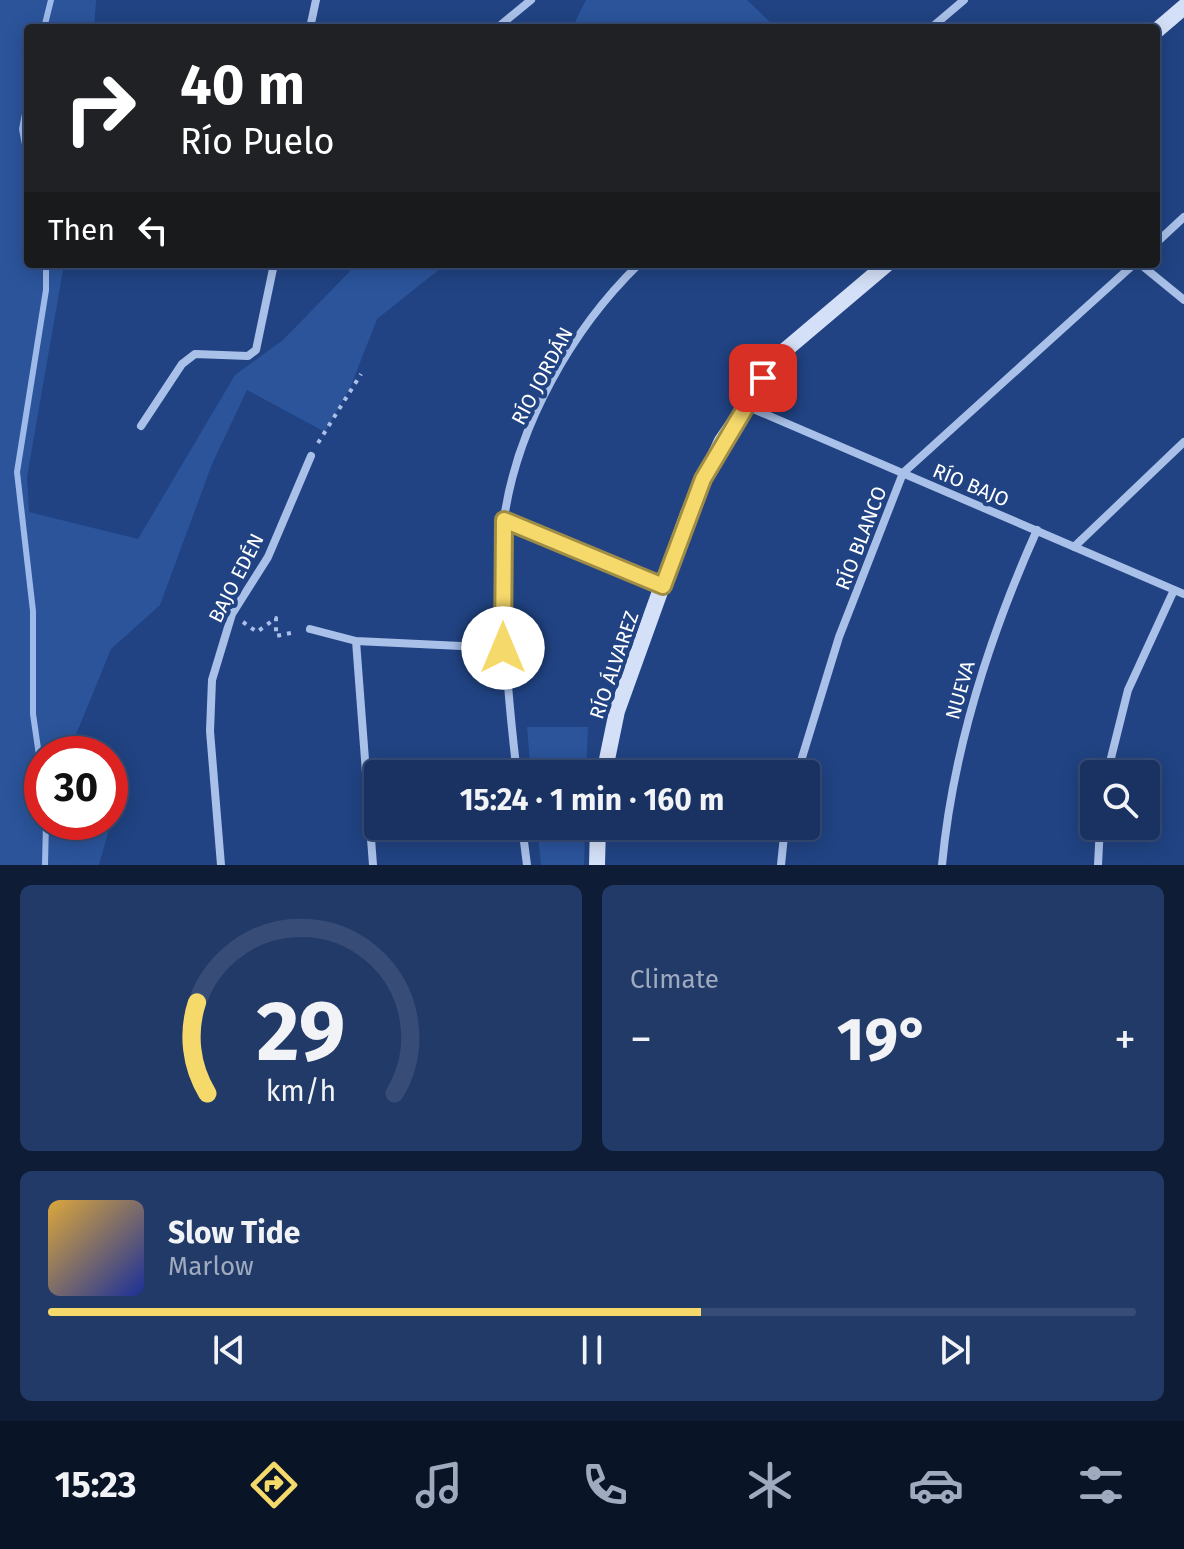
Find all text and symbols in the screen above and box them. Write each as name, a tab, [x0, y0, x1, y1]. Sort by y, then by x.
text: 40 m	[180, 52, 305, 119]
icon: right	[48, 56, 152, 160]
text: Río Puelo	[180, 120, 334, 164]
icon: left	[131, 208, 175, 252]
text: Then	[48, 212, 115, 248]
street label: RÍO JORDÁN	[506, 323, 578, 429]
pin	[729, 344, 797, 412]
icon: arrive	[741, 356, 785, 400]
street label: RÍO BAJO	[929, 458, 1013, 512]
street label: RÍO BLANCO	[830, 483, 892, 593]
street label: BAJO EDÉN	[203, 529, 269, 627]
position arrow	[461, 606, 545, 690]
street label: RÍO ÁLVAREZ	[584, 608, 644, 722]
street label: NUEVA	[940, 657, 980, 722]
speed limit sign: 30	[24, 736, 128, 840]
map controls	[1080, 760, 1160, 840]
button: search	[1080, 760, 1160, 840]
text: 15:24 · 1 min · 160 m	[460, 782, 724, 818]
text: Climate	[630, 964, 719, 995]
text: 29	[257, 982, 345, 1082]
text: 19°	[837, 1004, 929, 1076]
text: −	[630, 1013, 652, 1066]
text: +	[1114, 1013, 1136, 1066]
text: km/h	[266, 1074, 336, 1109]
text: Slow Tide	[168, 1215, 300, 1251]
text: Marlow	[168, 1251, 254, 1282]
icon: previous	[207, 1328, 251, 1372]
icon: pause	[570, 1328, 614, 1372]
icon: next	[933, 1328, 977, 1372]
icon: directions	[246, 1457, 302, 1513]
icon: music	[411, 1457, 467, 1513]
icon: phone	[577, 1457, 633, 1513]
icon: climate	[742, 1457, 798, 1513]
icon: car	[908, 1457, 964, 1513]
icon: filters	[1073, 1457, 1129, 1513]
text: 15:23	[55, 1463, 137, 1507]

